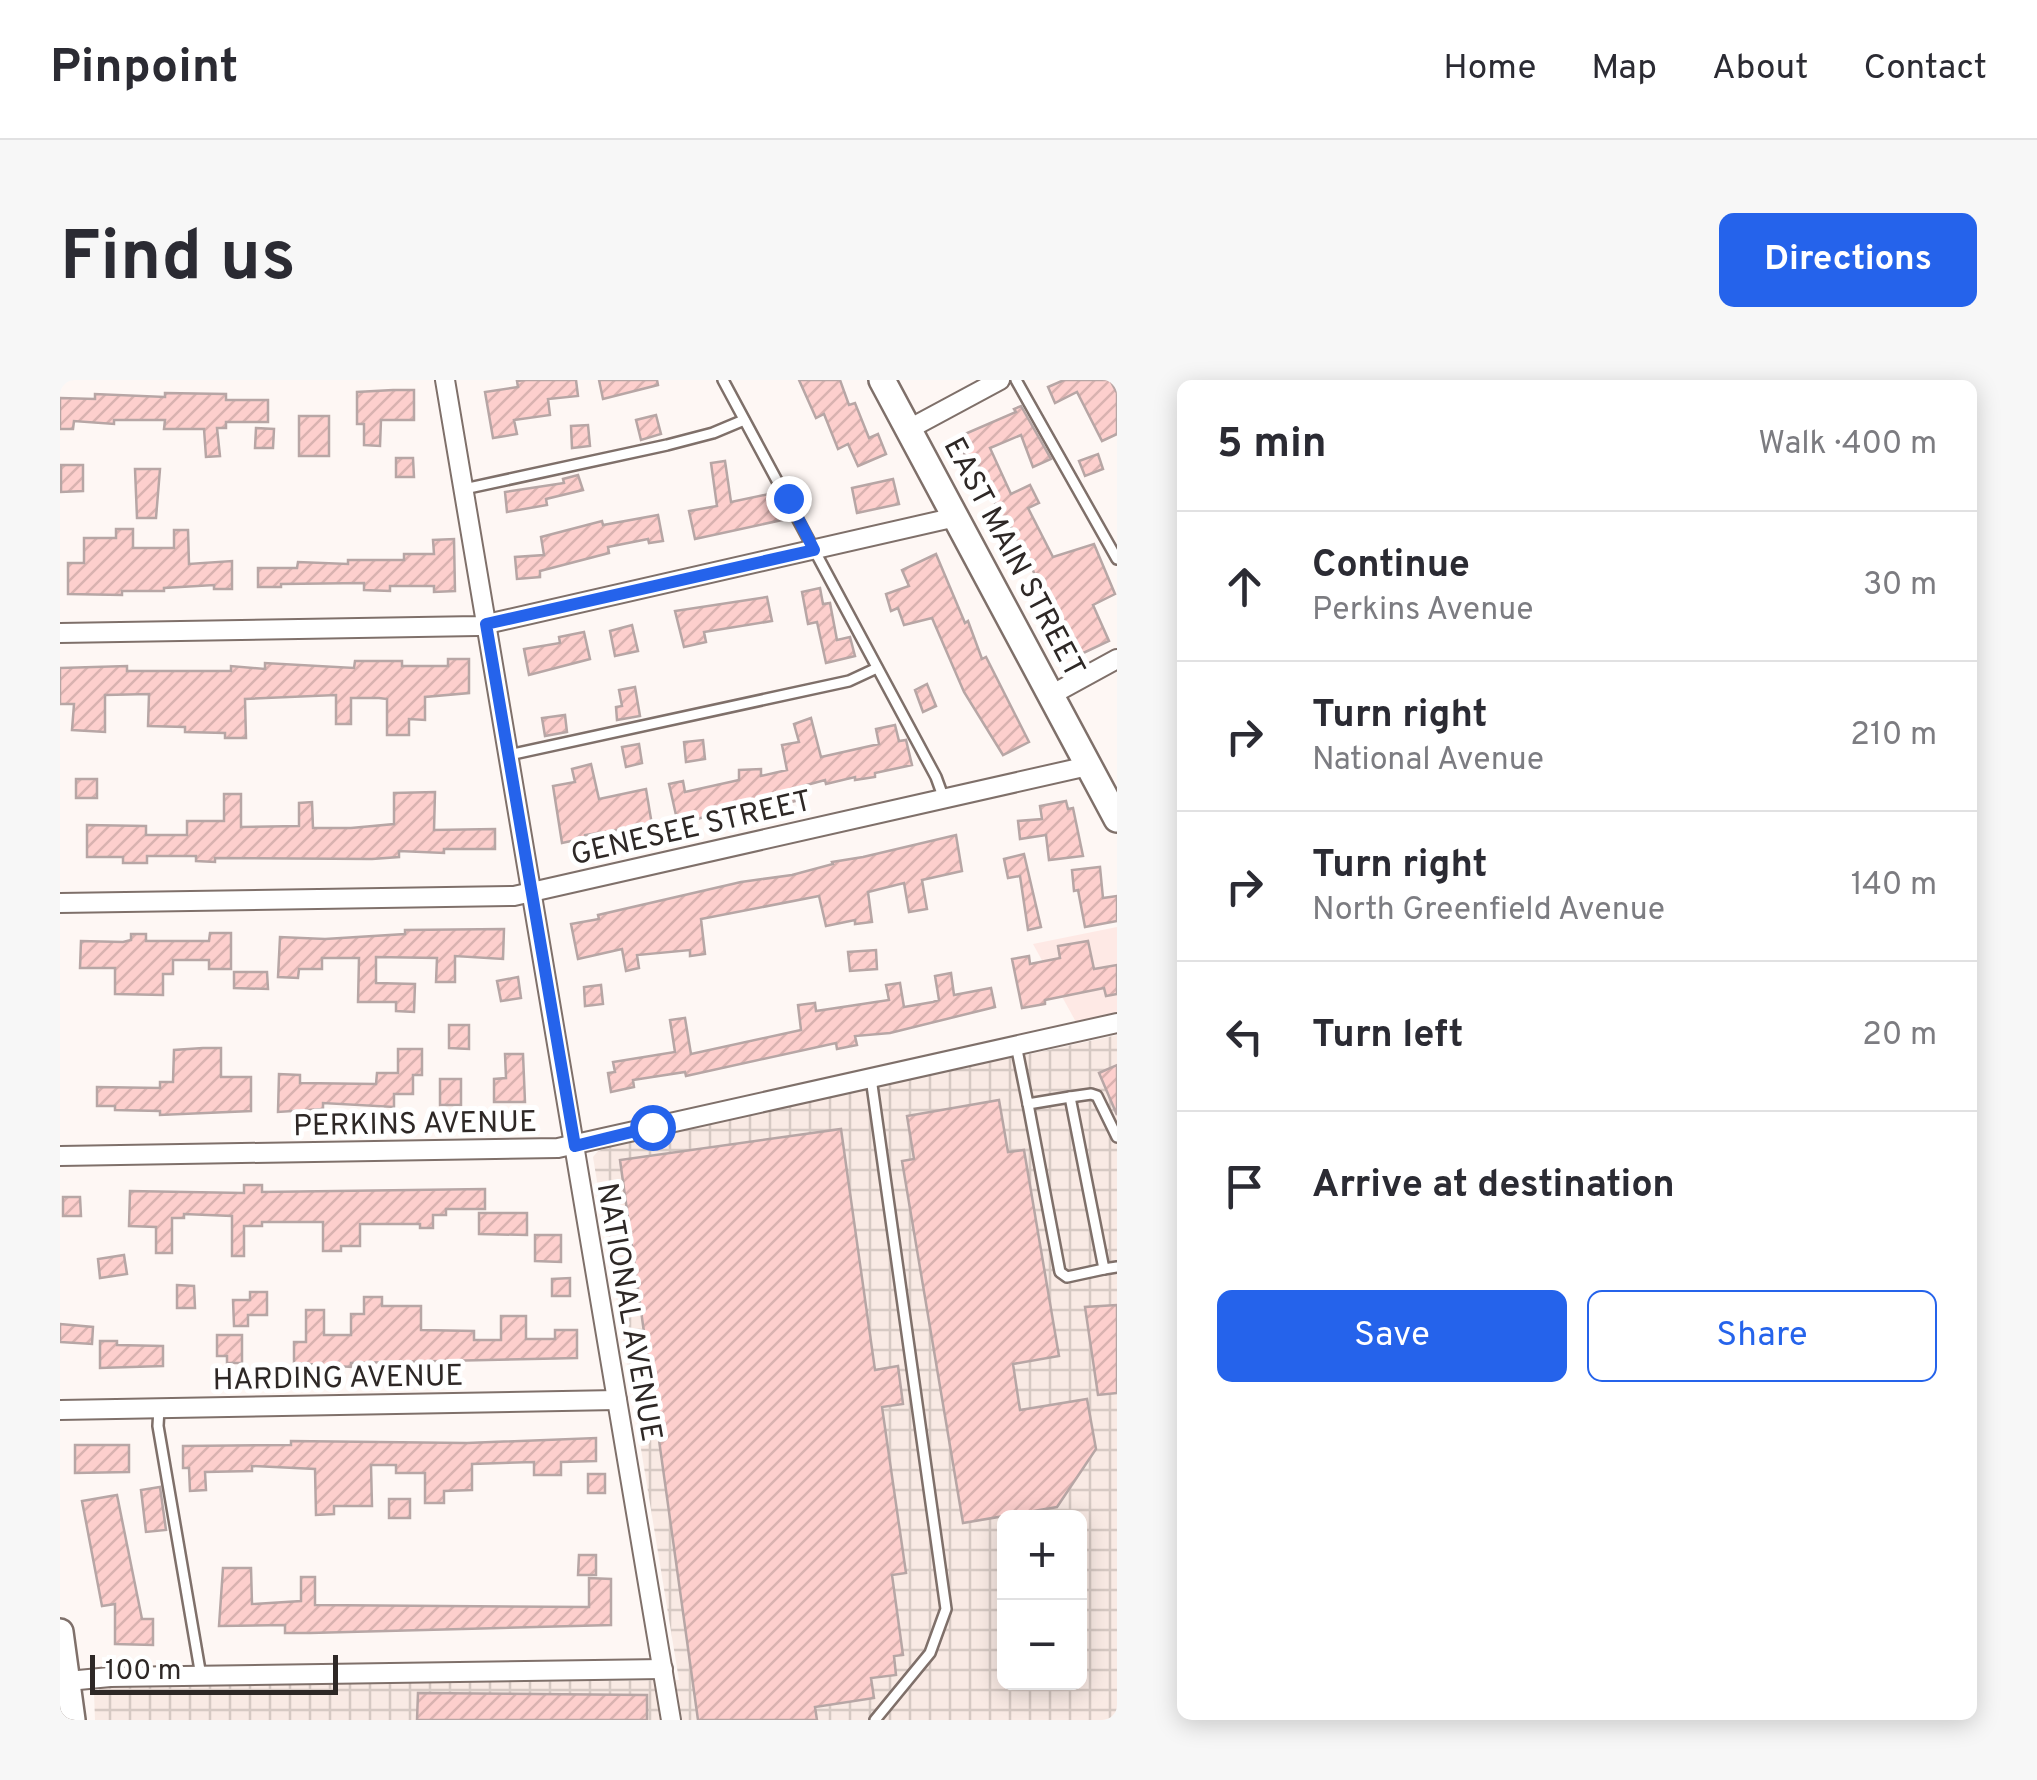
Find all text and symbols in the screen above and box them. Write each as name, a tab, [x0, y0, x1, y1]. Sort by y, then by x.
text: Pinpoint	[50, 39, 238, 99]
text: Home	[1443, 47, 1536, 91]
text: Map	[1591, 47, 1657, 91]
text: About	[1712, 47, 1808, 91]
text: Contact	[1863, 47, 1987, 91]
button: Directions	[1719, 213, 1977, 307]
text: Find us	[60, 216, 296, 305]
text: 5 min	[1217, 419, 1327, 472]
text: Walk · 400 m	[1758, 425, 1937, 465]
street label: EAST MAIN STREET	[934, 432, 1092, 685]
route end	[766, 476, 812, 522]
text: Continue	[1312, 542, 1470, 591]
icon: ahead	[1217, 559, 1272, 614]
text: 30 m	[1863, 566, 1937, 606]
text: Perkins Avenue	[1312, 591, 1533, 631]
text: Turn right	[1312, 692, 1487, 741]
icon: right	[1217, 709, 1272, 764]
text: 210 m	[1850, 716, 1937, 756]
text: National Avenue	[1312, 741, 1544, 781]
street label: GENESEE STREET	[568, 784, 816, 875]
text: Turn right	[1312, 842, 1487, 891]
icon: right	[1217, 859, 1272, 914]
text: 140 m	[1851, 866, 1937, 906]
text: North Greenfield Avenue	[1312, 891, 1665, 931]
icon: left	[1217, 1009, 1272, 1064]
text: Turn left	[1312, 1012, 1464, 1061]
text: 20 m	[1862, 1016, 1937, 1056]
street label: PERKINS AVENUE	[293, 1105, 537, 1146]
route start	[630, 1105, 676, 1151]
icon: arrive	[1217, 1159, 1272, 1214]
text: Arrive at destination	[1312, 1162, 1675, 1211]
street label: NATIONAL AVENUE	[587, 1180, 668, 1445]
button: Save	[1217, 1290, 1567, 1382]
button: Share	[1587, 1290, 1937, 1382]
street label: HARDING AVENUE	[212, 1359, 464, 1400]
map controls	[997, 1510, 1087, 1690]
button: +	[997, 1510, 1087, 1600]
button: −	[997, 1600, 1087, 1690]
scale bar	[90, 1650, 338, 1694]
text: 100 m	[105, 1654, 181, 1690]

